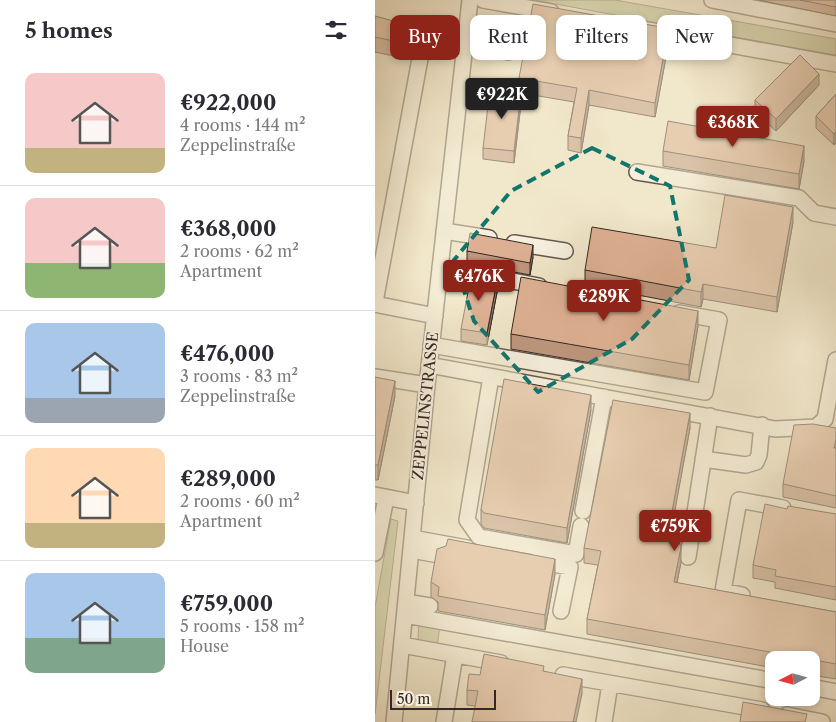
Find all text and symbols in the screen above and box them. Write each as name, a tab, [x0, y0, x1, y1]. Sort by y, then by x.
chip: Buy	[390, 15, 460, 60]
chip: Rent	[470, 15, 546, 60]
chip: Filters	[556, 15, 647, 60]
chip: New	[657, 15, 732, 60]
icon: filters	[322, 16, 350, 44]
text: 5 homes	[25, 18, 113, 43]
pin: €922K	[467, 78, 537, 120]
text: €922K	[476, 84, 528, 104]
text: €922,000	[180, 90, 276, 115]
icon: home	[65, 93, 125, 153]
pin: €368K	[698, 106, 768, 148]
text: €368K	[707, 112, 759, 132]
text: 4 rooms · 144 m²	[180, 115, 305, 135]
text: Zeppelinstraße	[180, 135, 296, 155]
text: €368,000	[180, 216, 276, 241]
icon: home	[65, 218, 125, 278]
text: 2 rooms · 62 m²	[180, 241, 299, 261]
pin: €476K	[444, 260, 514, 302]
text: Apartment	[180, 261, 262, 281]
text: €476K	[454, 266, 504, 286]
pin: €289K	[569, 280, 639, 322]
text: €289K	[578, 286, 630, 306]
street label: ZEPPELINSTRASSE	[408, 331, 442, 481]
text: €476,000	[180, 341, 274, 366]
icon: home	[65, 343, 125, 403]
text: 3 rooms · 83 m²	[180, 366, 298, 386]
text: Zeppelinstraße	[180, 386, 296, 406]
text: €289,000	[180, 466, 276, 491]
icon: home	[65, 468, 125, 528]
text: 2 rooms · 60 m²	[180, 491, 300, 511]
pin: €759K	[640, 510, 710, 552]
text: Apartment	[180, 511, 262, 531]
text: €759K	[650, 516, 700, 536]
text: €759,000	[180, 591, 273, 616]
icon: home	[65, 593, 125, 653]
text: 5 rooms · 158 m²	[180, 616, 305, 636]
text: House	[180, 636, 229, 656]
north arrow	[765, 651, 820, 706]
map controls	[765, 651, 820, 706]
scale bar	[390, 687, 496, 710]
text: 50 m	[397, 690, 430, 708]

